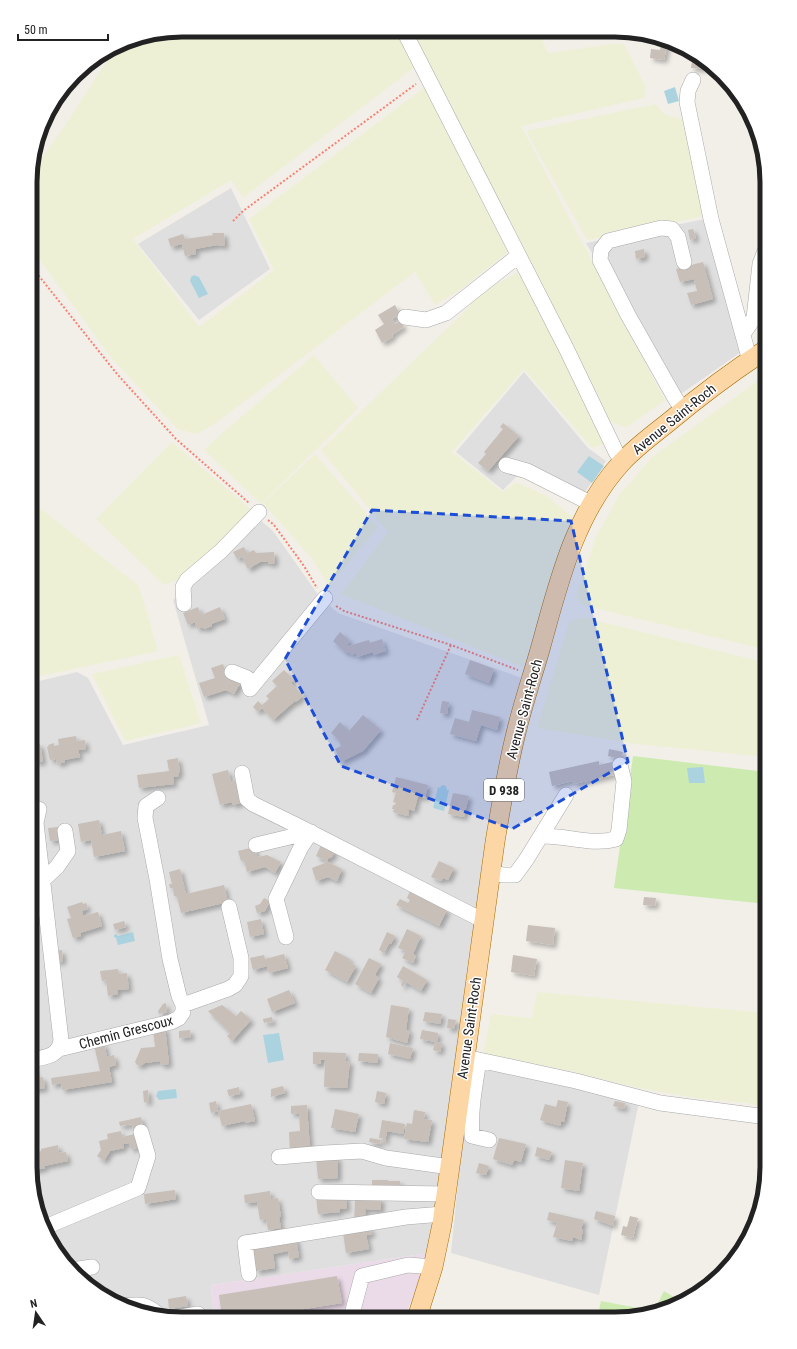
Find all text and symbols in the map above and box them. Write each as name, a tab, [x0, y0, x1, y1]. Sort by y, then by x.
scale bar	[18, 16, 108, 42]
text: 50 m	[24, 23, 48, 37]
street label: Avenue Saint-Roch	[629, 380, 719, 458]
street label: Avenue Saint-Roch	[503, 657, 545, 761]
road number: D 938	[484, 779, 524, 801]
street label: Avenue Saint-Roch	[454, 976, 484, 1080]
street label: Chemin Grescoux	[77, 1012, 175, 1052]
north arrow	[16, 1293, 56, 1333]
text: N	[29, 1297, 39, 1311]

